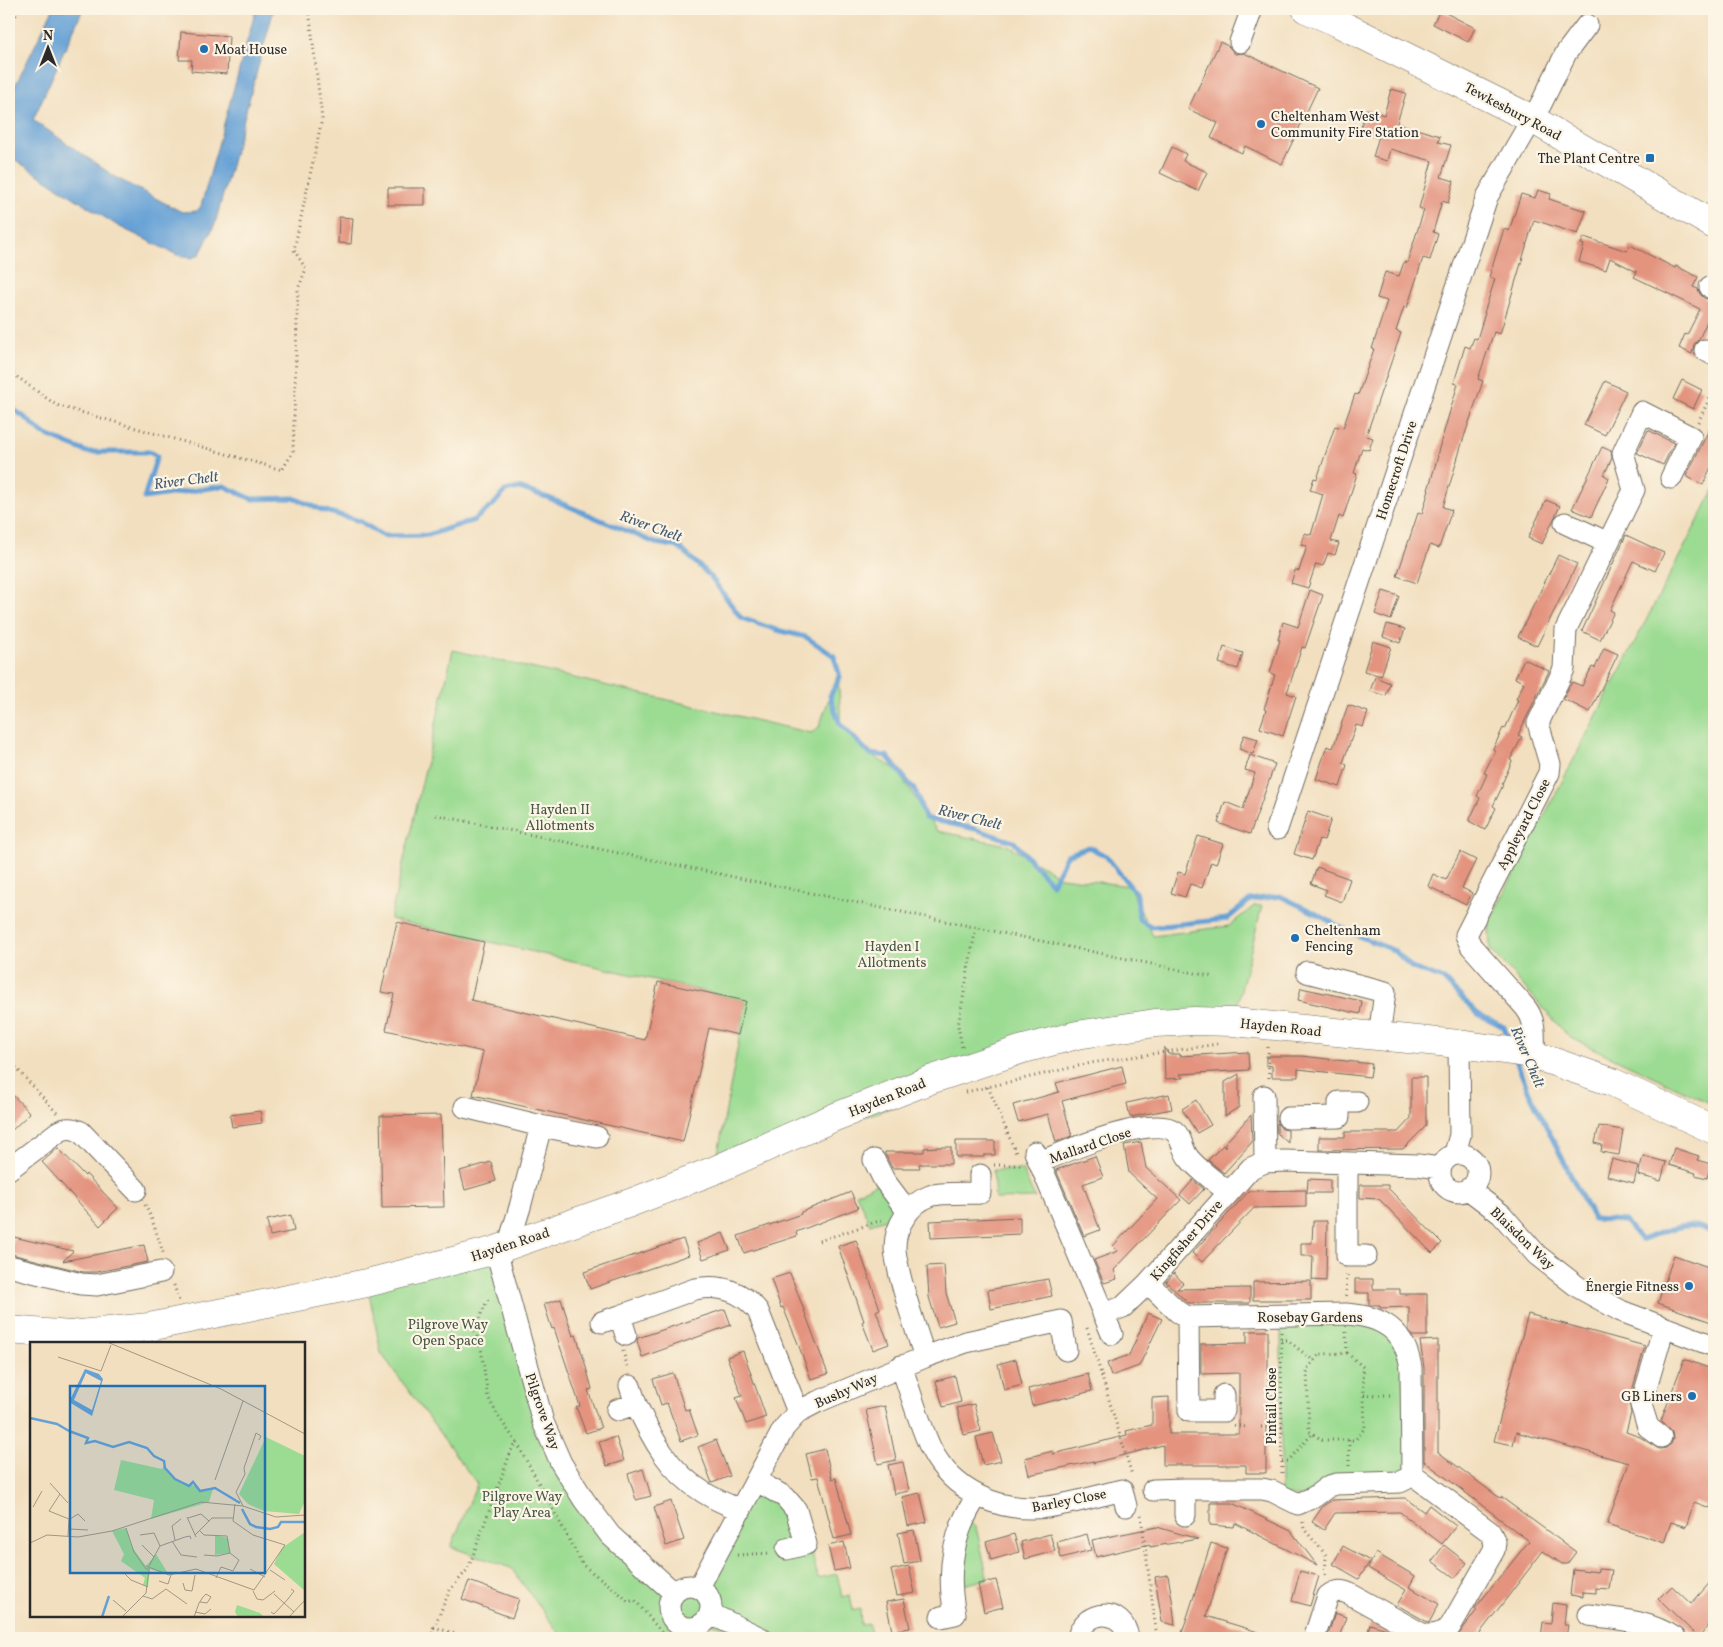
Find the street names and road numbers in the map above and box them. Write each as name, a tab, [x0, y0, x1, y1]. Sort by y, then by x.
street label: Tewkesbury Road	[1460, 79, 1564, 146]
street label: Homecroft Drive	[1372, 418, 1423, 522]
street label: Appleyard Close	[1493, 775, 1556, 874]
street label: Hayden Road	[1239, 1015, 1323, 1042]
street label: Hayden Road	[846, 1074, 929, 1123]
street label: Mallard Close	[1047, 1123, 1134, 1169]
street label: Kingfisher Drive	[1147, 1196, 1228, 1286]
street label: Blaisdon Way	[1485, 1203, 1559, 1275]
street label: Hayden Road	[469, 1224, 552, 1267]
street label: Rosebay Gardens	[1257, 1309, 1363, 1328]
street label: Pintail Close	[1263, 1367, 1282, 1445]
street label: Bushy Way	[812, 1369, 882, 1414]
street label: Pilgrove Way	[520, 1370, 564, 1453]
street label: Barley Close	[1030, 1485, 1109, 1518]

